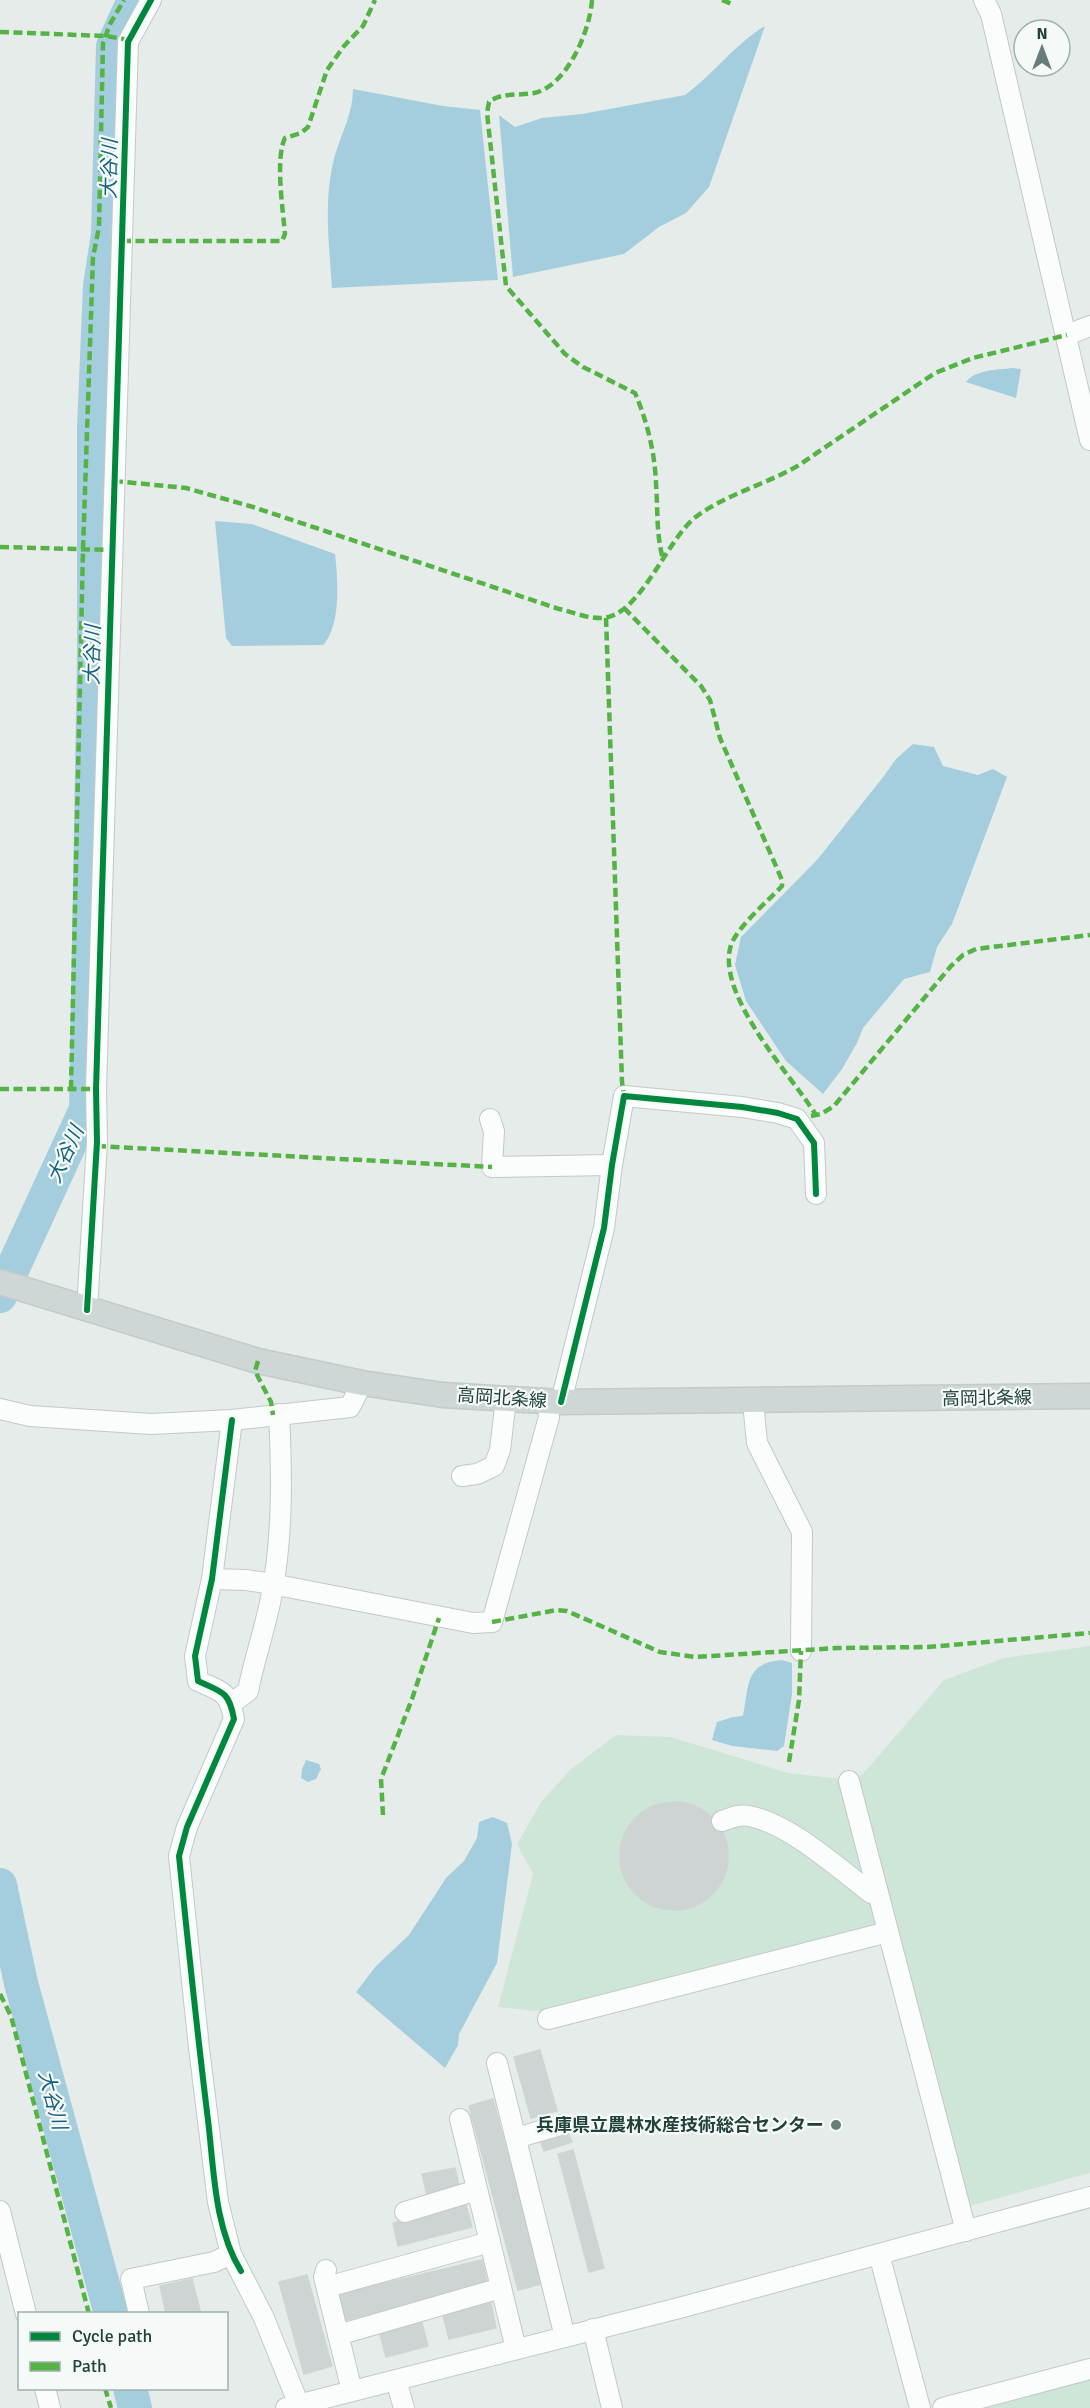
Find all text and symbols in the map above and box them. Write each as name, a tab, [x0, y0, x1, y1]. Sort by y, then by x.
north arrow	[1012, 18, 1072, 78]
text: N	[1036, 24, 1048, 44]
water label: 大谷川	[96, 137, 123, 199]
water label: 大谷川	[79, 623, 106, 685]
water label: 大谷川	[41, 1120, 90, 1187]
street label: 高岡北条線	[456, 1384, 548, 1412]
street label: 高岡北条線	[942, 1386, 1032, 1410]
water label: 大谷川	[33, 2068, 73, 2134]
place label: 兵庫県立農林水産技術総合センター	[536, 2114, 824, 2136]
marker: 兵庫県立農林水産技術総合センター	[829, 2118, 843, 2132]
legend	[18, 2312, 228, 2390]
text: Cycle path	[72, 2325, 152, 2347]
text: Path	[72, 2355, 107, 2377]

